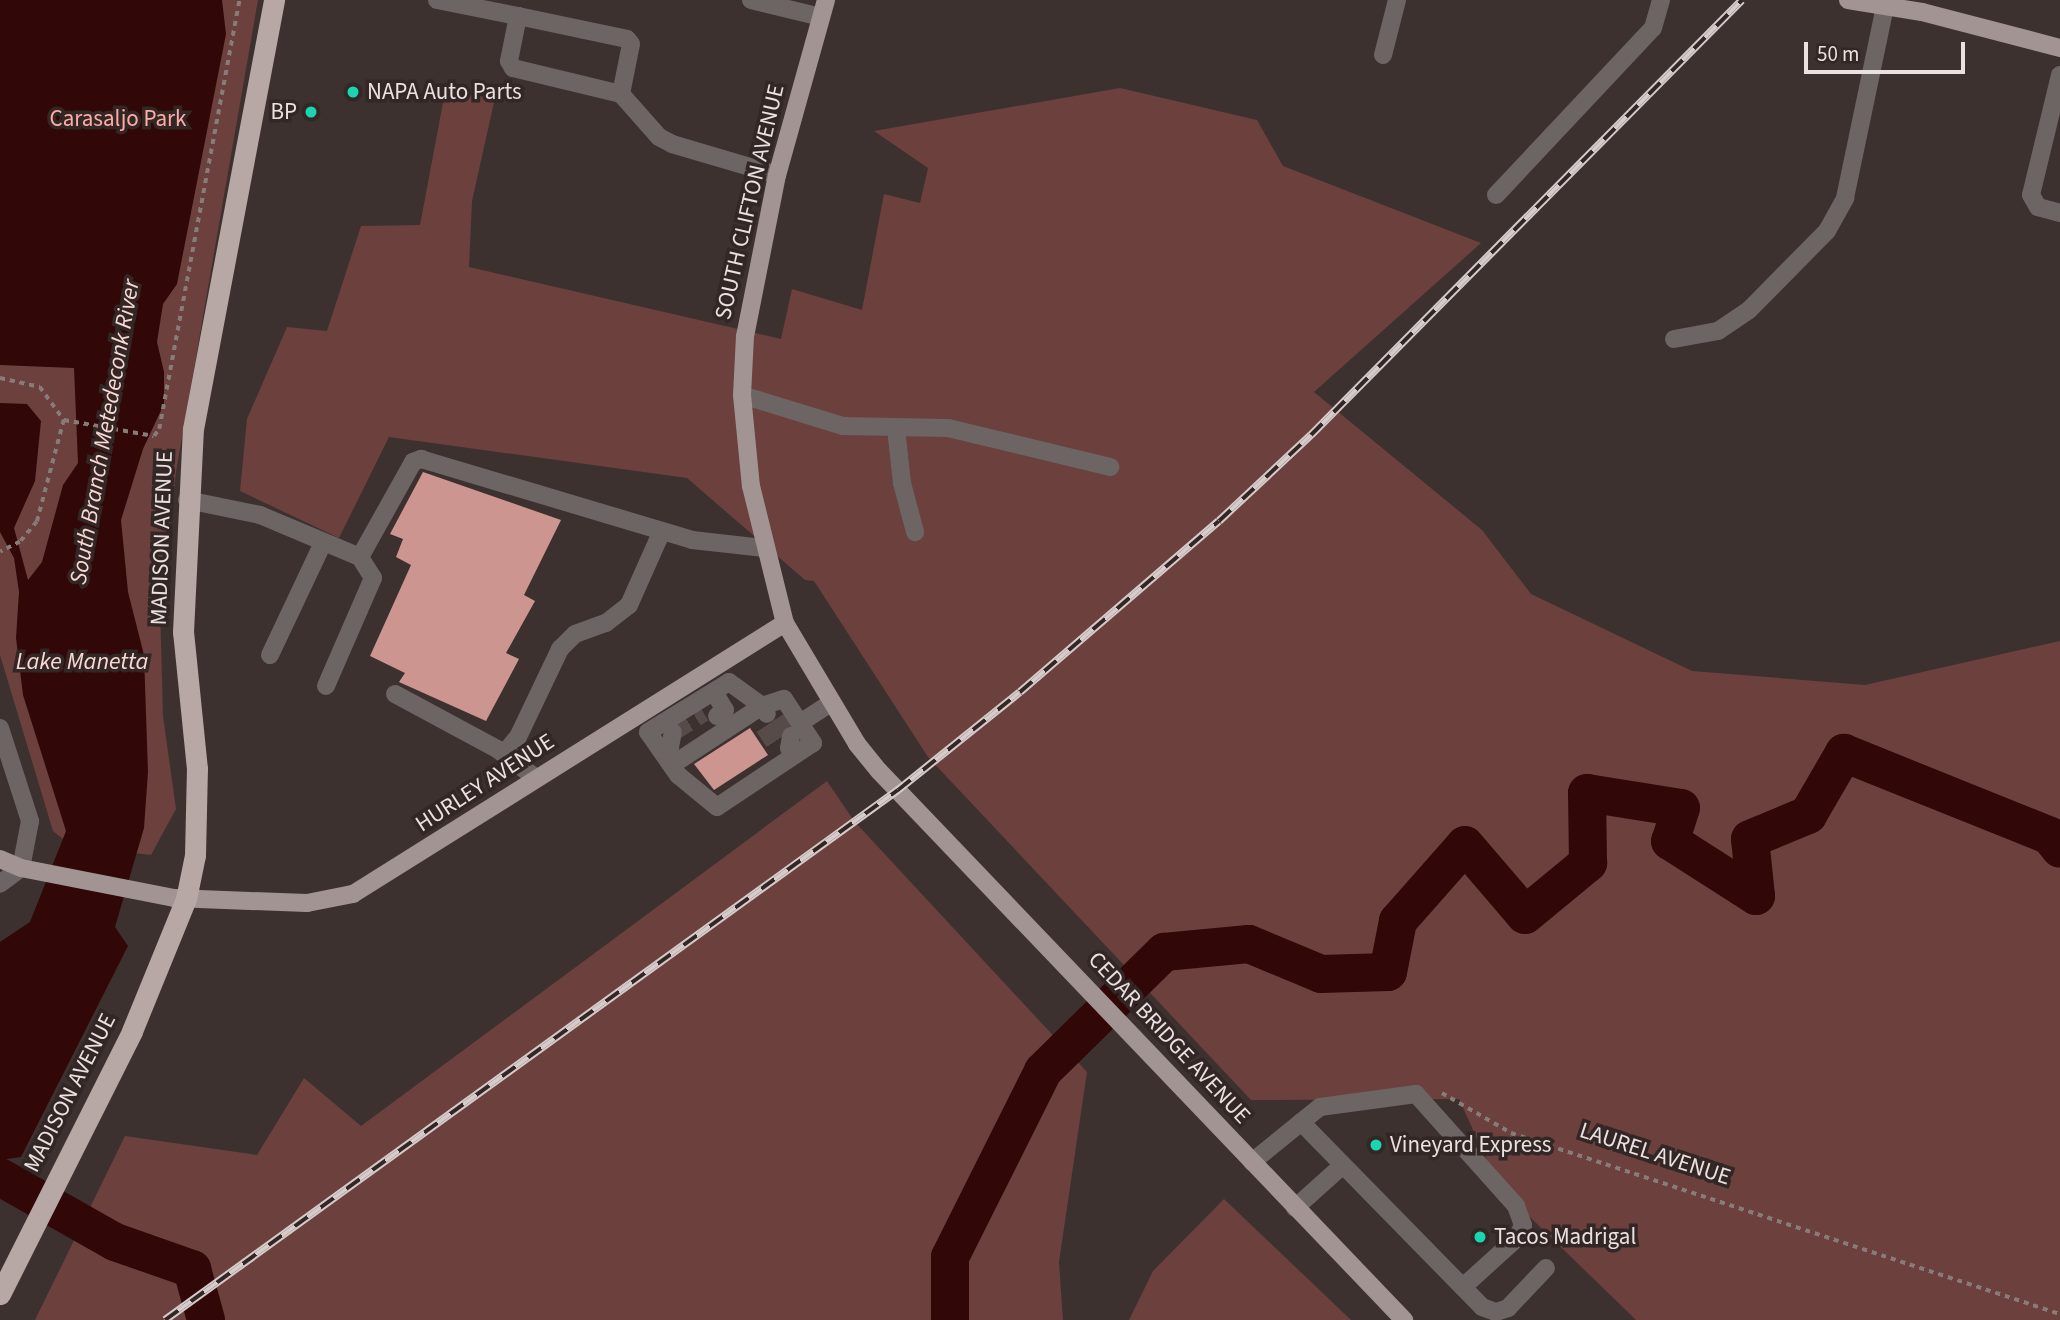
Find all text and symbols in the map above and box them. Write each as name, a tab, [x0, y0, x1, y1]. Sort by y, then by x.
scale bar	[1808, 28, 1969, 72]
text: 50 m	[1817, 39, 1859, 69]
place label: NAPA Auto Parts	[367, 78, 522, 106]
street label: SOUTH CLIFTON AVENUE	[709, 82, 791, 322]
marker: NAPA Auto Parts	[345, 84, 361, 100]
place label: BP	[270, 98, 297, 126]
marker: BP	[303, 104, 319, 120]
park label: Carasaljo Park	[50, 105, 186, 133]
water label: South Branch Metedeconk River	[64, 277, 146, 587]
street label: MADISON AVENUE	[145, 450, 179, 626]
water label: Lake Manetta	[16, 648, 148, 676]
street label: HURLEY AVENUE	[410, 728, 560, 838]
street label: CEDAR BRIDGE AVENUE	[1082, 946, 1256, 1130]
street label: MADISON AVENUE	[18, 1009, 122, 1177]
street label: LAUREL AVENUE	[1576, 1117, 1734, 1191]
place label: Vineyard Express	[1390, 1131, 1551, 1159]
marker: Vineyard Express	[1368, 1137, 1384, 1153]
place label: Tacos Madrigal	[1494, 1223, 1636, 1251]
marker: Tacos Madrigal	[1472, 1229, 1488, 1245]

